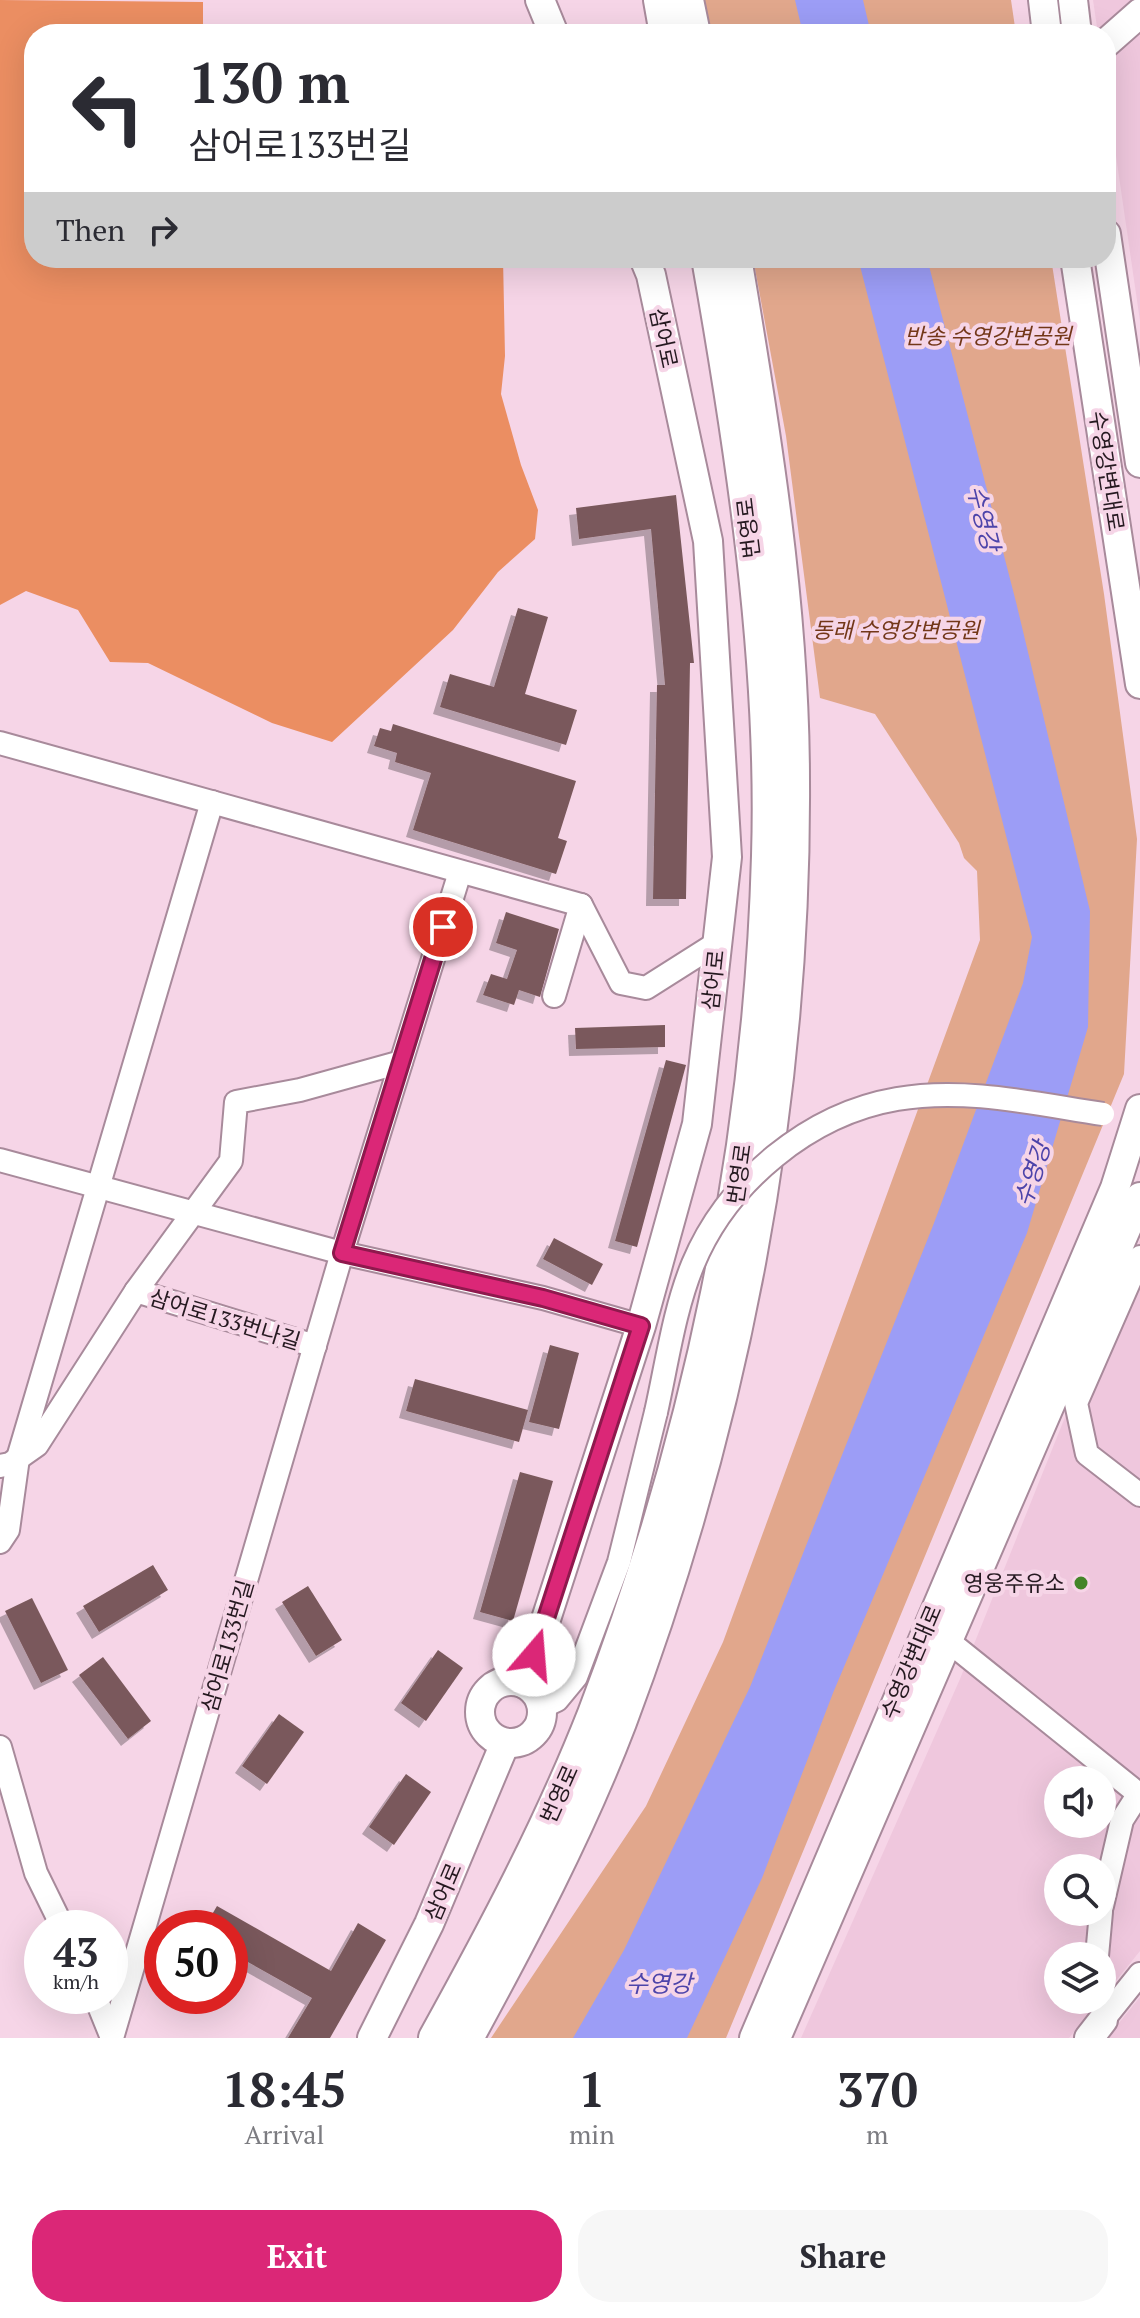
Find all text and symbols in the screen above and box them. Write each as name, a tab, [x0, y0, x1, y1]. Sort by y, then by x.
text: 130 m	[188, 45, 350, 119]
icon: left	[56, 56, 160, 160]
text: 삼어로133번길	[188, 121, 411, 168]
icon: right	[141, 208, 185, 252]
text: Then	[56, 210, 125, 250]
street label: 삼어로	[644, 305, 685, 371]
park label: 반송 수영강변공원	[904, 321, 1073, 350]
street label: 수영강변대로	[1084, 409, 1131, 533]
water label: 수영강	[960, 482, 1008, 557]
street label: 번영로	[729, 496, 766, 560]
park label: 동래 수영강변공원	[812, 615, 981, 644]
pin	[409, 893, 477, 961]
icon: arrive	[421, 905, 465, 949]
street label: 삼어로	[695, 948, 730, 1012]
water label: 수영강	[1007, 1134, 1058, 1210]
street label: 번영로	[720, 1142, 757, 1206]
street label: 삼어로133번나길	[146, 1282, 304, 1355]
place label: 영웅주유소	[964, 1568, 1065, 1597]
marker: 영웅주유소	[1072, 1574, 1090, 1592]
street label: 삼어로133번길	[194, 1576, 259, 1715]
street label: 수영강변대로	[873, 1600, 948, 1723]
position arrow	[492, 1613, 576, 1697]
street label: 번영로	[533, 1760, 584, 1827]
map controls	[1044, 1766, 1116, 2014]
button: sound	[1044, 1766, 1116, 1838]
button: search	[1044, 1854, 1116, 1926]
street label: 삼어로	[417, 1858, 468, 1925]
speed limit sign: 50	[144, 1910, 248, 2014]
text: 43	[53, 1925, 99, 1978]
button: layers	[1044, 1942, 1116, 2014]
water label: 수영강	[626, 1967, 695, 1999]
text: km/h	[53, 1968, 99, 1995]
text: 18:45	[222, 2057, 347, 2121]
text: 1	[578, 2057, 605, 2121]
text: 370	[837, 2057, 918, 2121]
text: Arrival	[245, 2117, 324, 2151]
text: min	[569, 2117, 615, 2151]
text: m	[866, 2117, 889, 2151]
button: Exit	[32, 2210, 562, 2302]
button: Share	[578, 2210, 1108, 2302]

